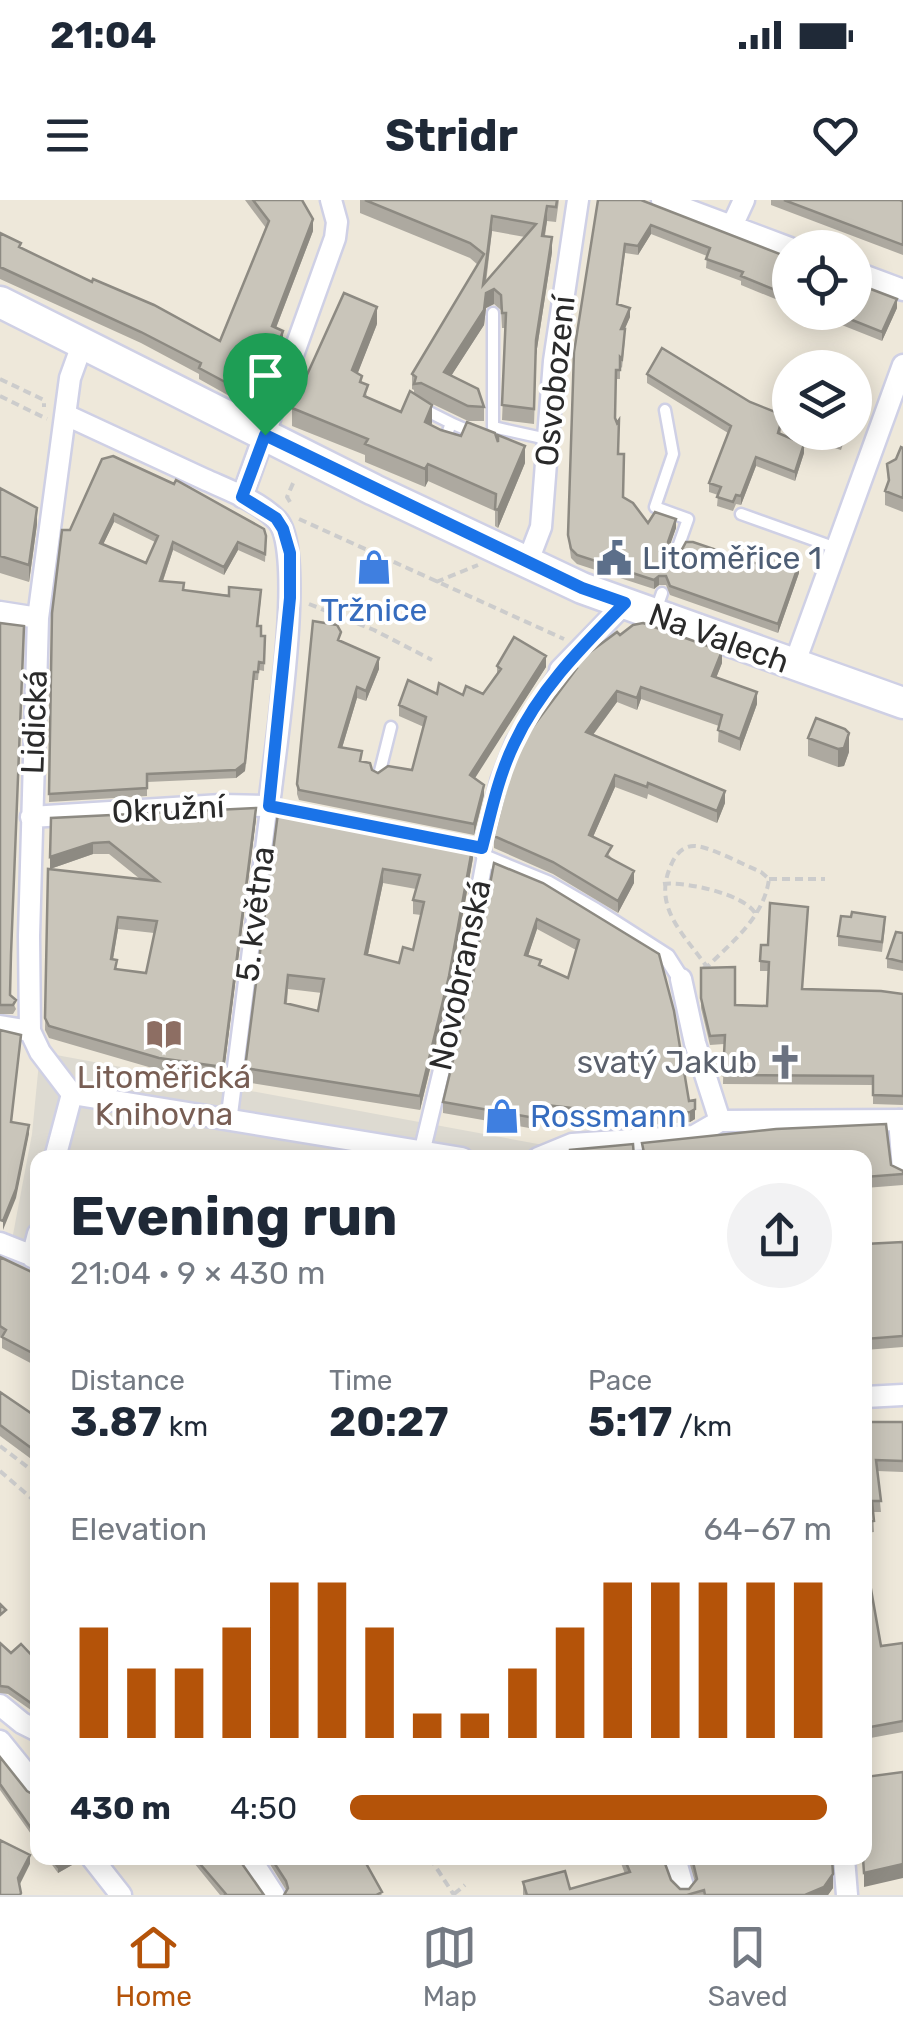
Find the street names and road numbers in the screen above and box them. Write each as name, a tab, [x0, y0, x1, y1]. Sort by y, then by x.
street label: Osvobození	[527, 292, 583, 468]
street label: Na Valech	[644, 595, 794, 681]
street label: Lidická	[13, 669, 55, 775]
street label: Okružní	[111, 787, 228, 831]
street label: 5. května	[228, 844, 282, 984]
street label: Novobranská	[421, 876, 499, 1074]

